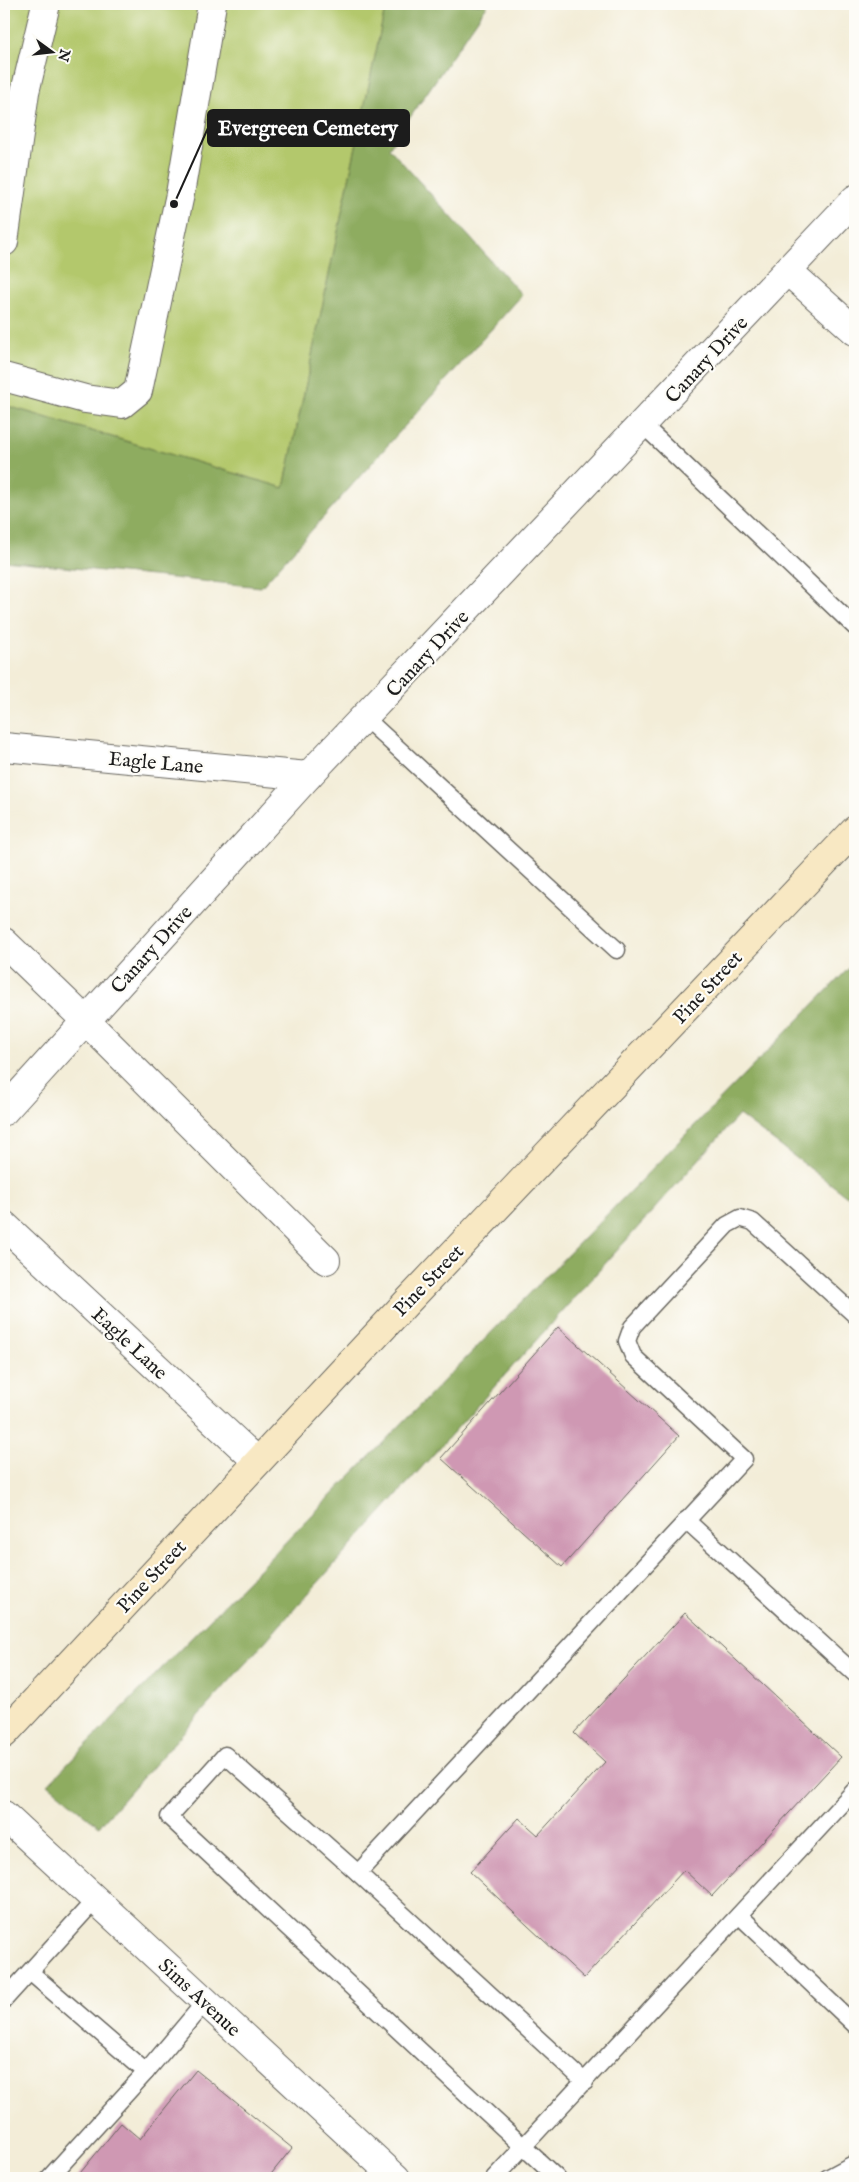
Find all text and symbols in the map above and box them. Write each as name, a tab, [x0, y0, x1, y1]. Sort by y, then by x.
north arrow	[28, 28, 78, 78]
text: N	[53, 46, 74, 63]
callout: Evergreen Cemetery	[208, 110, 409, 146]
text: Evergreen Cemetery	[218, 116, 399, 143]
street label: Canary Drive	[660, 311, 754, 409]
street label: Canary Drive	[381, 605, 475, 703]
street label: Eagle Lane	[107, 747, 204, 780]
street label: Canary Drive	[106, 901, 198, 999]
street label: Pine Street	[668, 946, 748, 1030]
street label: Pine Street	[389, 1240, 470, 1322]
street label: Eagle Lane	[86, 1303, 172, 1386]
street label: Pine Street	[112, 1535, 192, 1619]
street label: Sims Avenue	[153, 1954, 245, 2043]

